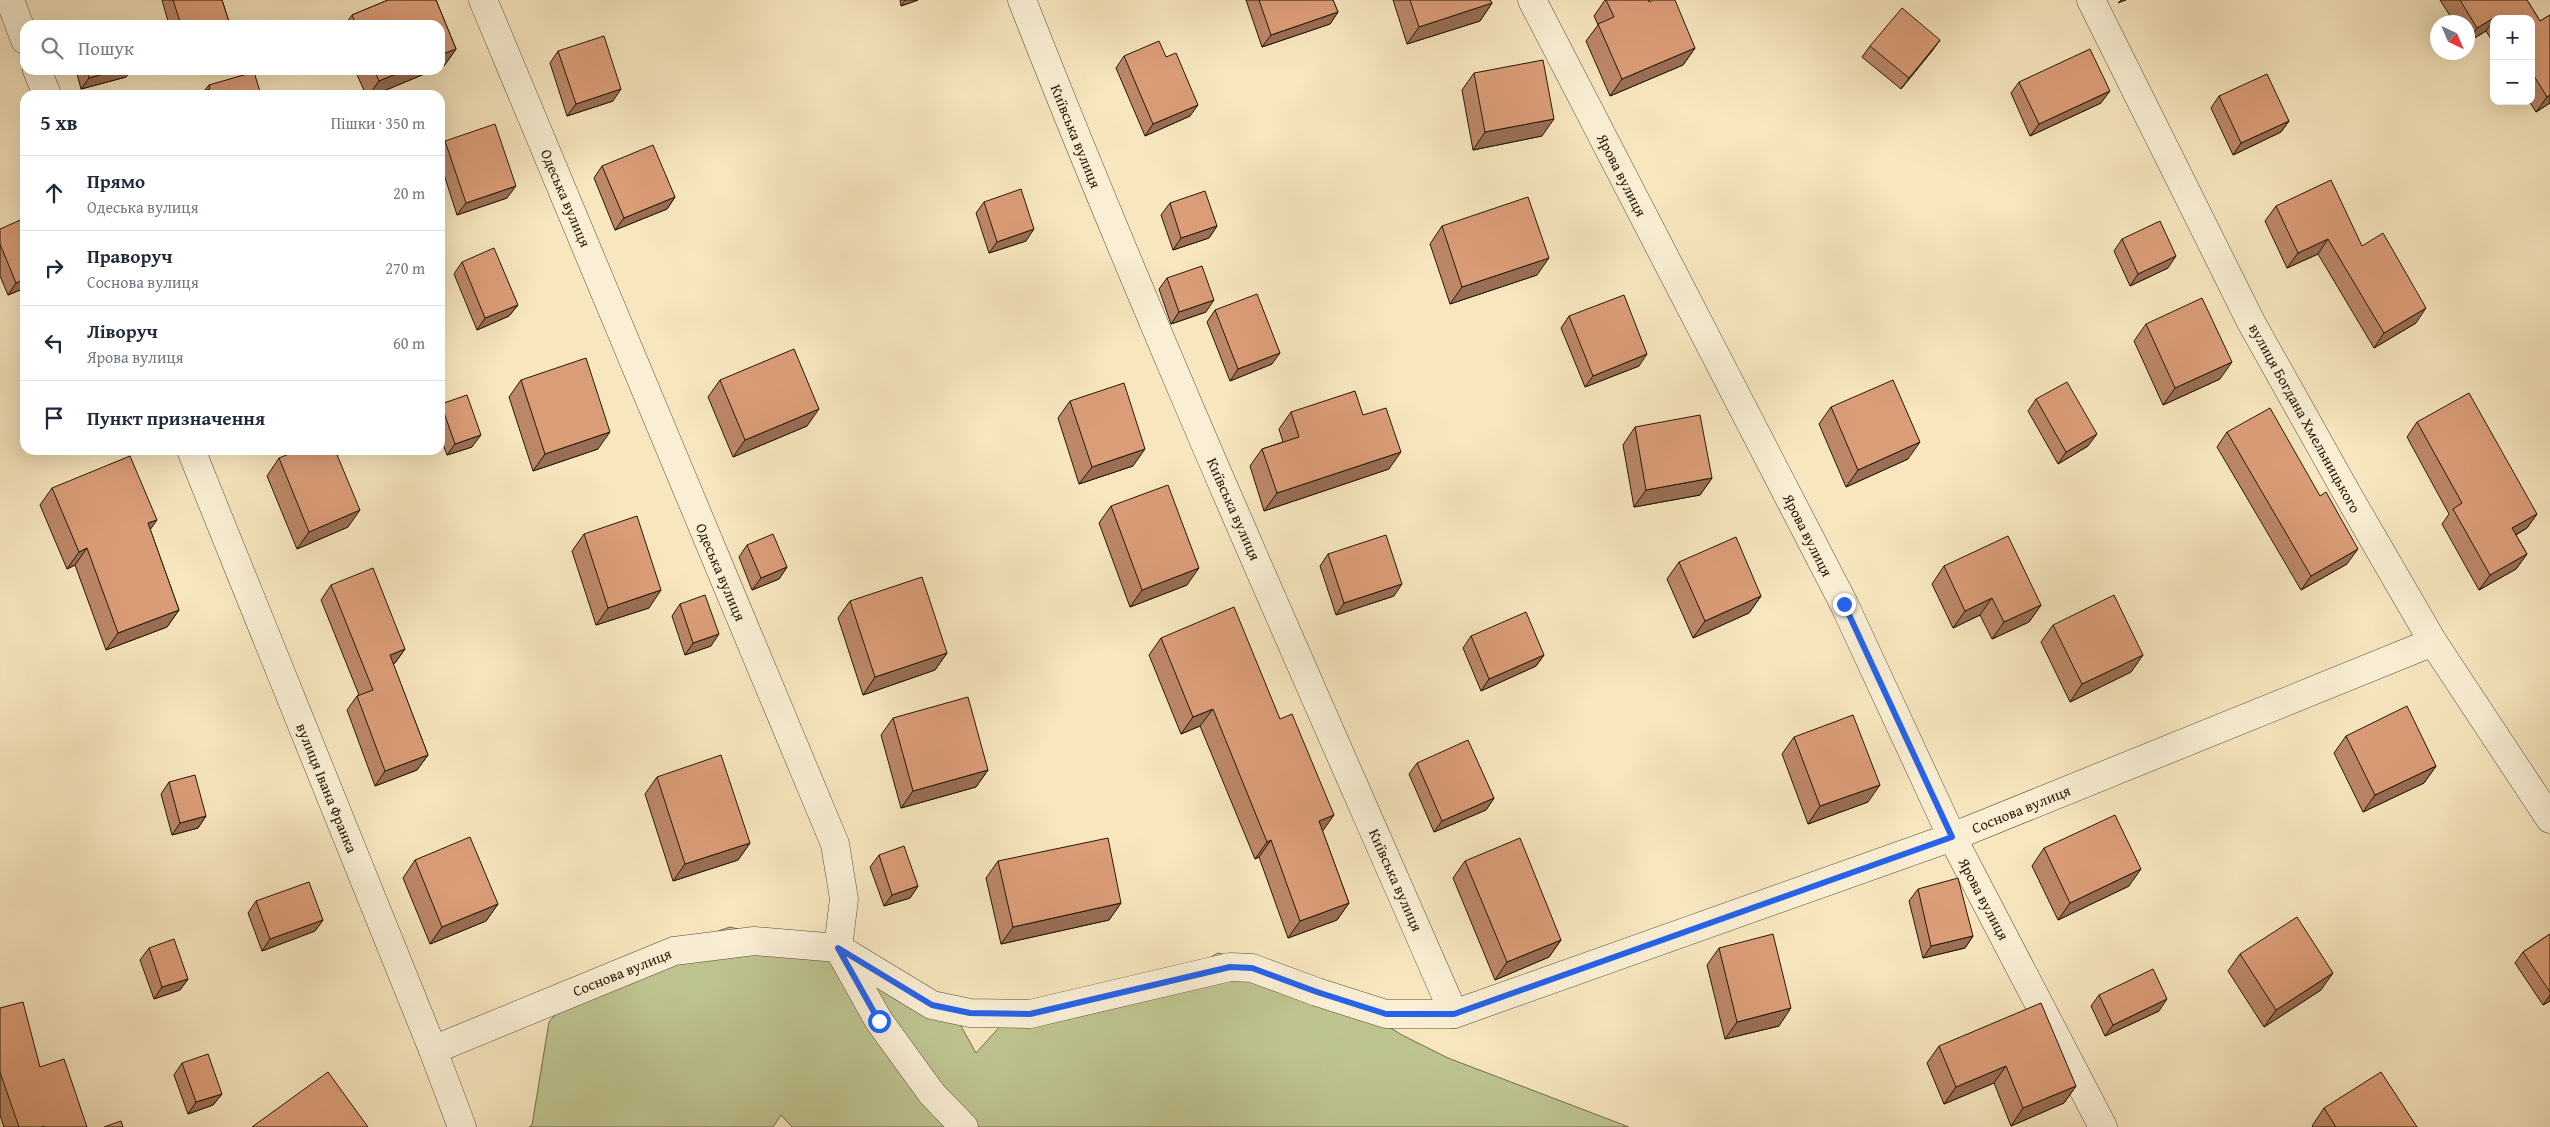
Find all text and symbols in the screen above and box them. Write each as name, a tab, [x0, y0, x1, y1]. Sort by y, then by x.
north arrow	[2430, 15, 2475, 60]
map controls	[2490, 15, 2535, 105]
button: +	[2490, 15, 2535, 60]
search box	[20, 20, 445, 75]
icon: search	[38, 34, 66, 62]
text: Пошук	[78, 34, 134, 62]
button: −	[2490, 60, 2535, 105]
street label: Київська вулиця	[1046, 81, 1107, 191]
text: 5 хв	[40, 107, 78, 138]
text: Пішки · 350 m	[331, 111, 425, 135]
street label: Ярова вулиця	[1592, 129, 1652, 220]
street label: Одеська вулиця	[536, 146, 596, 251]
text: Прямо	[87, 167, 145, 195]
icon: ahead	[40, 179, 68, 207]
text: 20 m	[393, 181, 425, 205]
text: Одеська вулиця	[87, 195, 199, 219]
text: Праворуч	[87, 242, 172, 270]
icon: right	[40, 254, 68, 282]
text: 270 m	[385, 256, 425, 280]
text: Соснова вулиця	[87, 270, 199, 294]
text: Ліворуч	[87, 317, 158, 345]
street label: вулиця Богдана Хмельницького	[2244, 319, 2366, 517]
icon: left	[40, 329, 68, 357]
text: 60 m	[393, 331, 425, 355]
text: Ярова вулиця	[87, 345, 184, 369]
icon: arrive	[40, 404, 68, 432]
text: Пункт призначення	[87, 404, 265, 432]
street label: Київська вулиця	[1202, 454, 1266, 564]
street label: Ярова вулиця	[1778, 489, 1838, 580]
street label: Одеська вулиця	[691, 520, 751, 625]
route end	[1833, 593, 1856, 616]
street label: вулиця Івана Франка	[291, 720, 363, 857]
street label: Соснова вулиця	[1968, 779, 2074, 838]
street label: Київська вулиця	[1364, 825, 1428, 935]
street label: Ярова вулиця	[1953, 853, 2015, 944]
street label: Соснова вулиця	[569, 942, 675, 1001]
route start	[868, 1010, 891, 1033]

